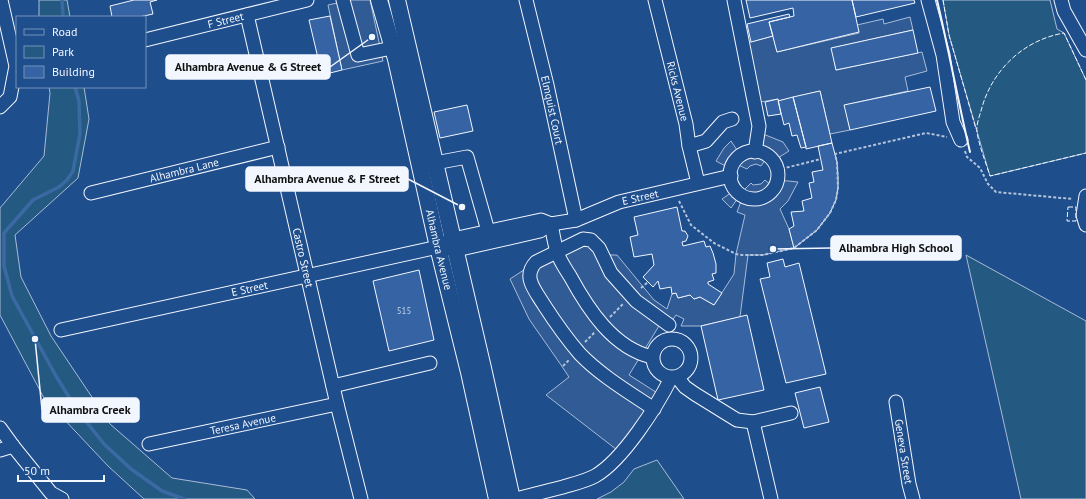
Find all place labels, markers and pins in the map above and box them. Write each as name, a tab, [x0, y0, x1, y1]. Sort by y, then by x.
callout: Alhambra Avenue & G Street	[166, 55, 330, 79]
callout: Alhambra Avenue & F Street	[246, 167, 408, 191]
callout: Alhambra High School	[831, 236, 961, 260]
callout: Alhambra Creek	[42, 398, 139, 422]

